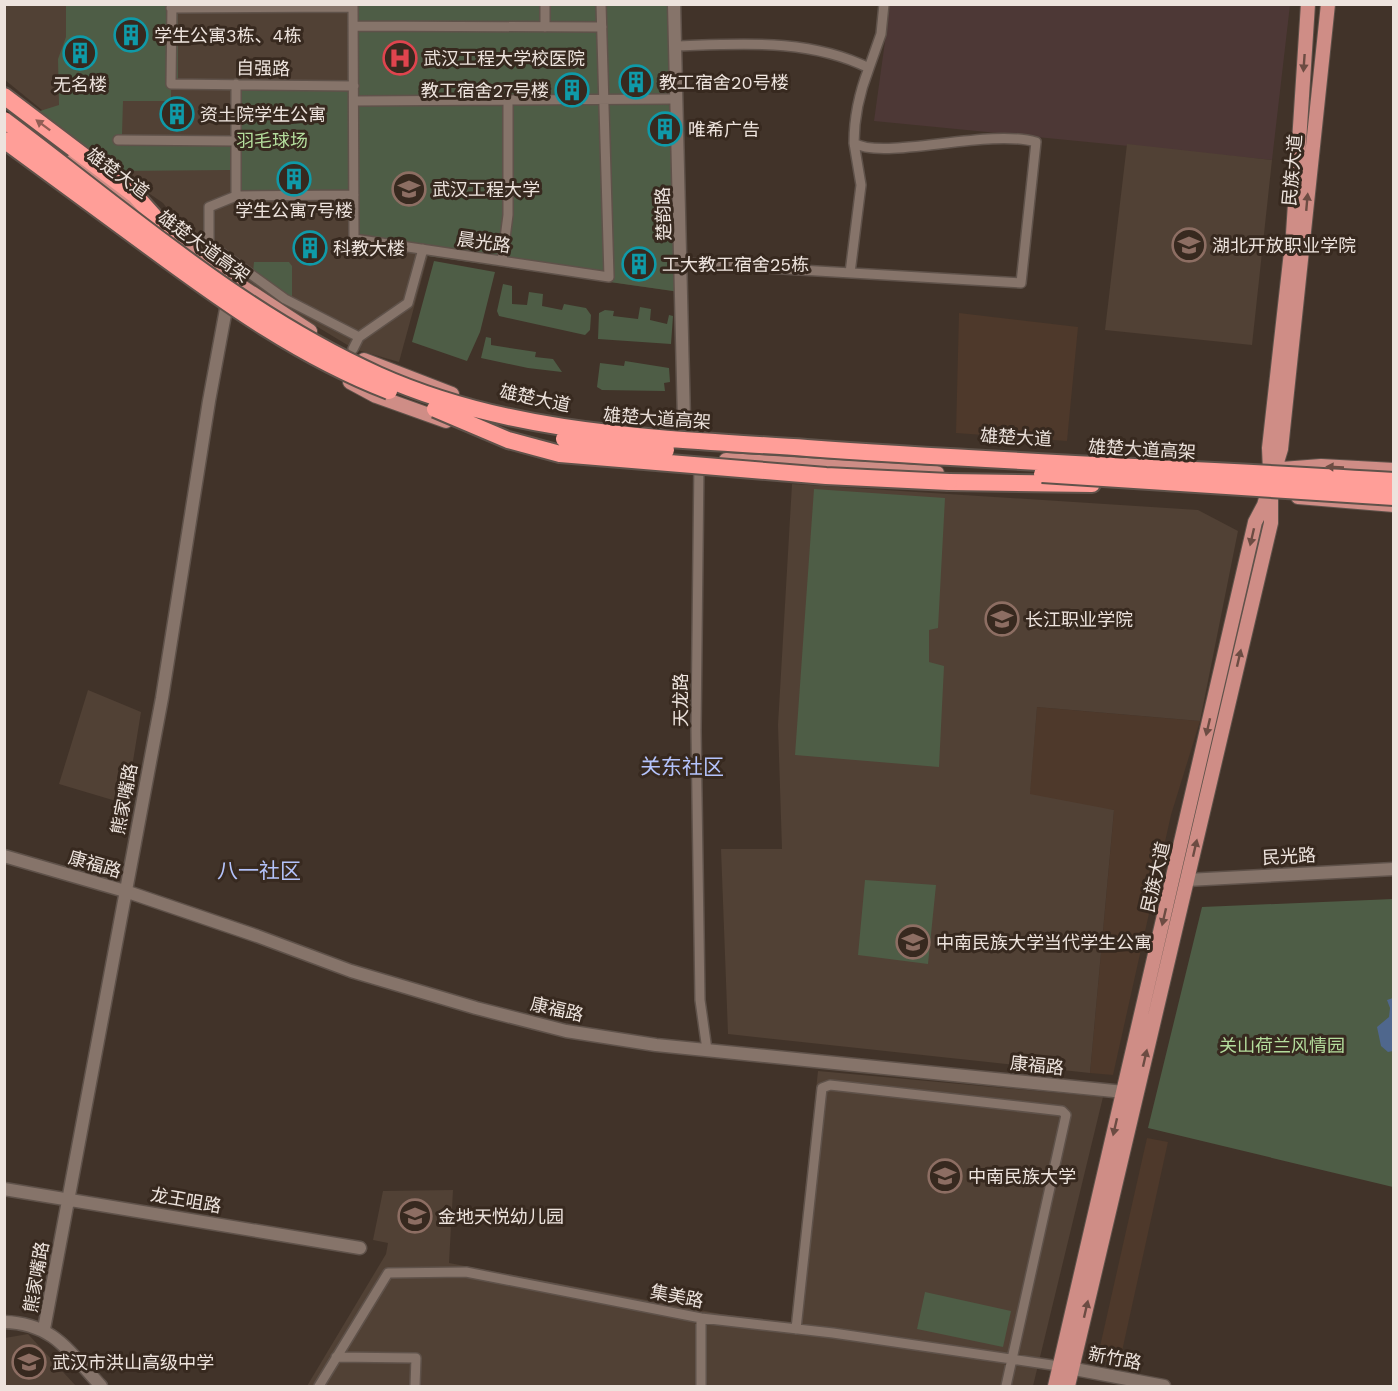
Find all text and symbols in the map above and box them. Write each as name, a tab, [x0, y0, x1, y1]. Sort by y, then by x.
building icon: 学生公寓3栋、4栋	[113, 17, 149, 53]
place label: 学生公寓3栋、4栋	[154, 25, 302, 46]
building icon: 无名楼	[62, 35, 98, 71]
hospital icon: 武汉工程大学校医院	[382, 40, 418, 76]
place label: 武汉工程大学校医院	[423, 48, 585, 69]
one-way arrow	[1299, 53, 1308, 72]
street label: 自强路	[236, 57, 290, 79]
building icon: 教工宿舍20号楼	[618, 64, 654, 100]
building icon: 教工宿舍27号楼	[554, 72, 590, 108]
place label: 教工宿舍20号楼	[659, 72, 789, 93]
place label: 无名楼	[53, 74, 107, 95]
place label: 教工宿舍27号楼	[421, 80, 549, 101]
building icon: 资土院学生公寓	[159, 96, 195, 132]
place label: 资土院学生公寓	[200, 104, 326, 125]
building icon: 唯希广告	[647, 111, 683, 147]
place label: 唯希广告	[688, 119, 760, 140]
one-way arrow	[35, 120, 50, 132]
park label: 羽毛球场	[236, 130, 308, 151]
street label: 民族大道	[1278, 133, 1306, 207]
street label: 雄楚大道	[83, 143, 153, 203]
building icon: 学生公寓7号楼	[276, 161, 312, 197]
school or university icon: 武汉工程大学	[391, 171, 427, 207]
place label: 武汉工程大学	[432, 179, 540, 200]
street label: 楚韵路	[652, 187, 674, 241]
one-way arrow	[1302, 193, 1312, 212]
place label: 学生公寓7号楼	[235, 200, 353, 221]
street label: 雄楚大道高架	[154, 206, 254, 286]
school or university icon: 湖北开放职业学院	[1171, 227, 1207, 263]
street label: 晨光路	[456, 228, 512, 256]
building icon: 科教大楼	[292, 230, 328, 266]
place label: 湖北开放职业学院	[1212, 235, 1356, 256]
place label: 科教大楼	[333, 238, 405, 259]
building icon: 工大教工宿舍25栋	[621, 246, 657, 282]
place label: 工大教工宿舍25栋	[662, 254, 809, 275]
street label: 雄楚大道	[498, 380, 572, 416]
street label: 雄楚大道高架	[602, 404, 712, 432]
street label: 雄楚大道	[979, 425, 1053, 449]
street label: 雄楚大道高架	[1088, 436, 1196, 462]
one-way arrow	[1326, 462, 1345, 471]
one-way arrow	[1246, 527, 1256, 546]
school or university icon: 长江职业学院	[984, 601, 1020, 637]
place label: 长江职业学院	[1025, 609, 1133, 630]
one-way arrow	[1235, 649, 1245, 667]
street label: 天龙路	[670, 673, 691, 727]
one-way arrow	[1203, 717, 1212, 736]
district label: 关东社区	[640, 754, 724, 779]
street label: 熊家嘴路	[107, 762, 141, 836]
one-way arrow	[1190, 838, 1200, 857]
street label: 民族大道	[1137, 840, 1173, 914]
street label: 民光路	[1261, 844, 1317, 868]
street label: 康福路	[66, 846, 124, 882]
district label: 八一社区	[217, 858, 301, 883]
one-way arrow	[1159, 907, 1169, 926]
school or university icon: 中南民族大学当代学生公寓	[895, 924, 931, 960]
place label: 中南民族大学当代学生公寓	[936, 932, 1152, 953]
street label: 康福路	[528, 993, 586, 1025]
park label: 关山荷兰风情园	[1219, 1035, 1345, 1056]
one-way arrow	[1141, 1049, 1151, 1067]
street label: 康福路	[1009, 1052, 1065, 1078]
one-way arrow	[1110, 1118, 1120, 1136]
school or university icon: 中南民族大学	[927, 1158, 963, 1194]
place label: 中南民族大学	[968, 1166, 1076, 1187]
street label: 龙王咀路	[149, 1183, 223, 1217]
school or university icon: 金地天悦幼儿园	[397, 1198, 433, 1234]
place label: 金地天悦幼儿园	[438, 1206, 564, 1227]
street label: 熊家嘴路	[19, 1240, 53, 1314]
street label: 集美路	[648, 1281, 706, 1311]
one-way arrow	[1082, 1300, 1092, 1318]
street label: 新竹路	[1086, 1343, 1144, 1373]
school or university icon: 武汉市洪山高级中学	[11, 1344, 47, 1380]
place label: 武汉市洪山高级中学	[52, 1352, 214, 1373]

